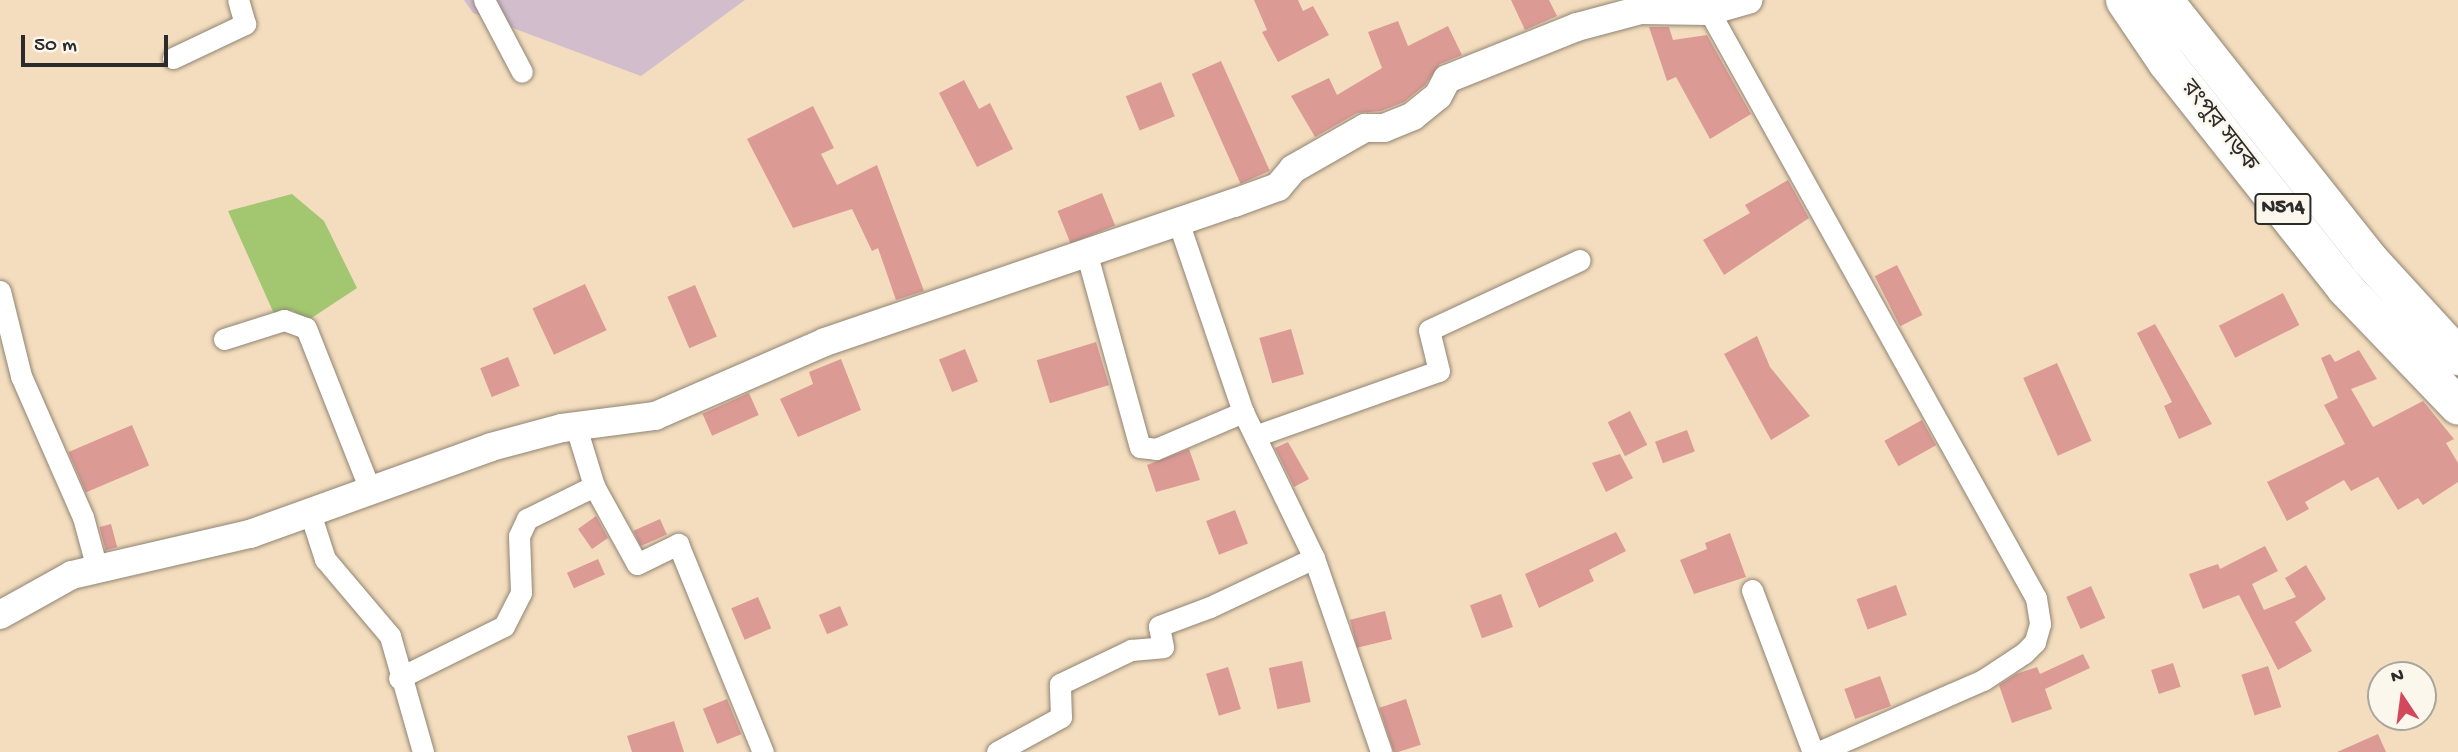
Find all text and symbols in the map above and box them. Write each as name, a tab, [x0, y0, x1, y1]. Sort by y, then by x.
scale bar	[24, 21, 172, 65]
text: 50 m	[34, 34, 77, 59]
street label: রংপুর সড়ক	[2174, 76, 2262, 178]
road number: N514	[2253, 192, 2313, 227]
north arrow	[2367, 661, 2437, 731]
text: N	[2389, 664, 2406, 690]

